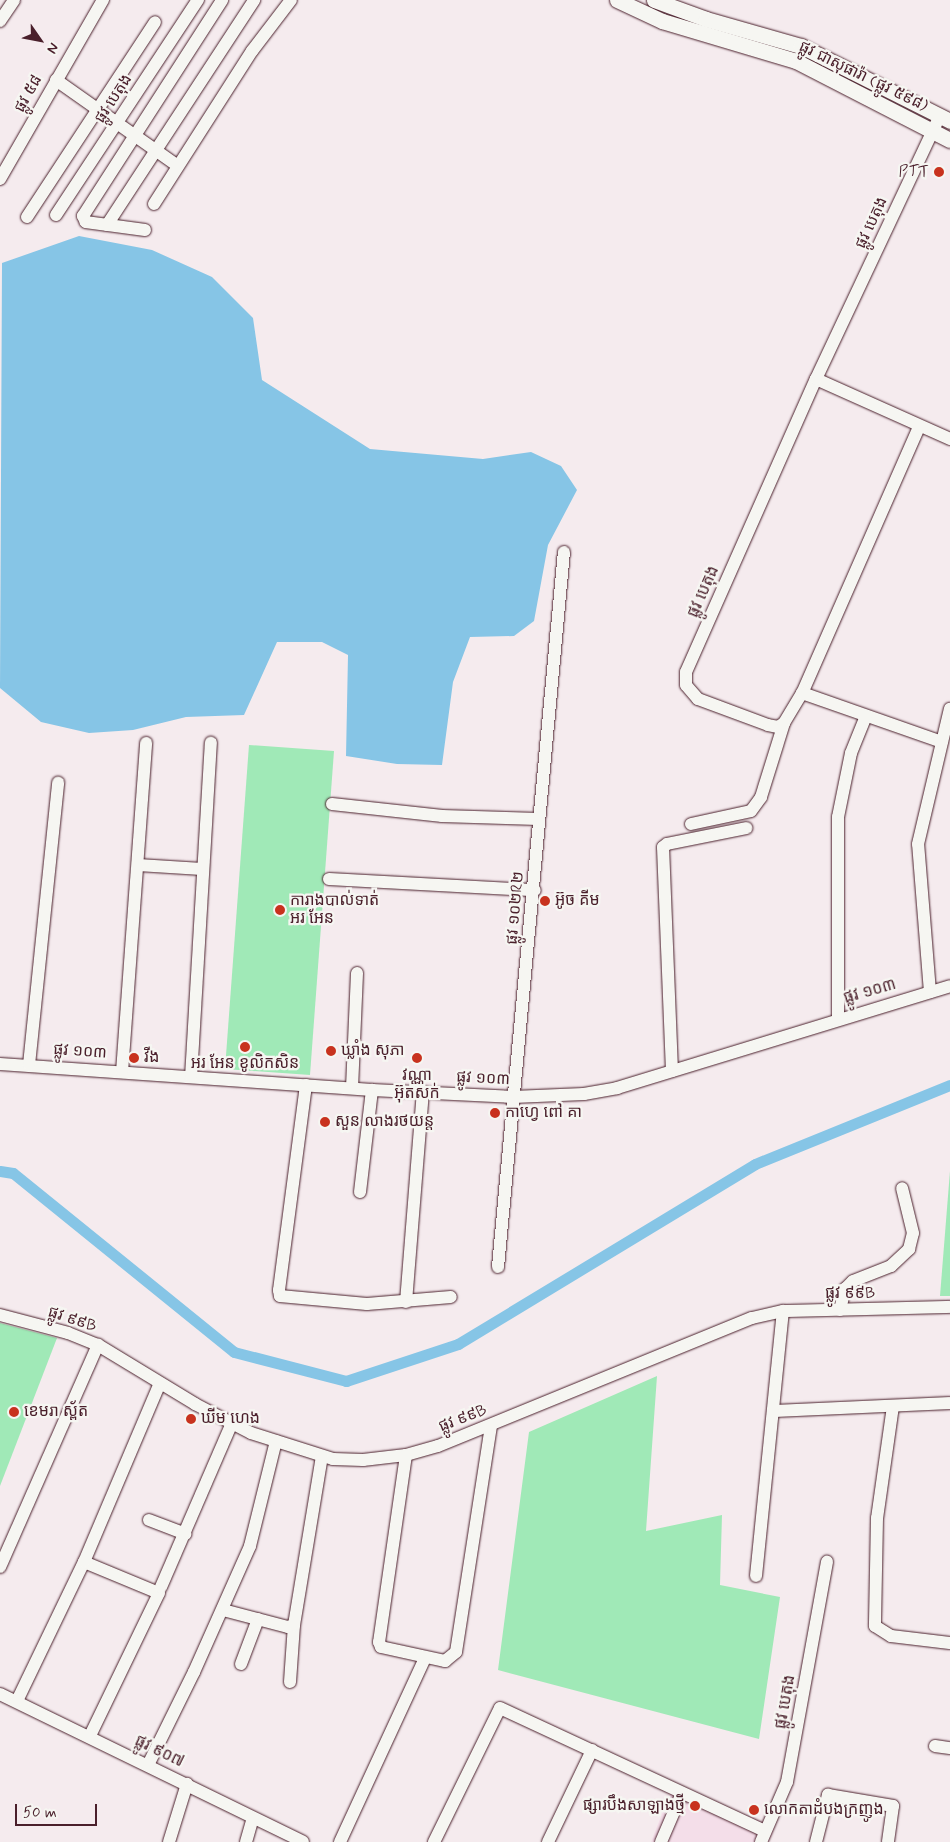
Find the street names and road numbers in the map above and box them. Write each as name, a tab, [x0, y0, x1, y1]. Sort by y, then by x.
street label: ផ្លូវ ជាសុផារ៉ា (ផ្លូវ ៥៩៨)	[795, 37, 931, 117]
street label: ផ្លូវ បេតុង	[91, 71, 137, 127]
street label: ផ្លូវ ៥៨	[11, 72, 47, 116]
street label: ផ្លូវ បេតុង	[852, 194, 892, 252]
street label: ផ្លូវ បេតុង	[684, 563, 724, 621]
street label: ផ្លូវ ១០២R២	[503, 871, 529, 945]
street label: ផ្លូវ ១០៣	[841, 975, 899, 1009]
street label: ផ្លូវ ១០៣	[52, 1041, 108, 1063]
street label: ផ្លូវ ១០៣	[456, 1068, 510, 1090]
street label: ផ្លូវ ៩៩B	[825, 1284, 875, 1304]
street label: ផ្លូវ ៩៩B	[45, 1303, 99, 1337]
street label: ផ្លូវ ៩៩B	[436, 1401, 490, 1437]
street label: ផ្លូវ បេតុង	[772, 1673, 800, 1731]
street label: ផ្លូវ ៩០៧	[131, 1732, 187, 1772]

